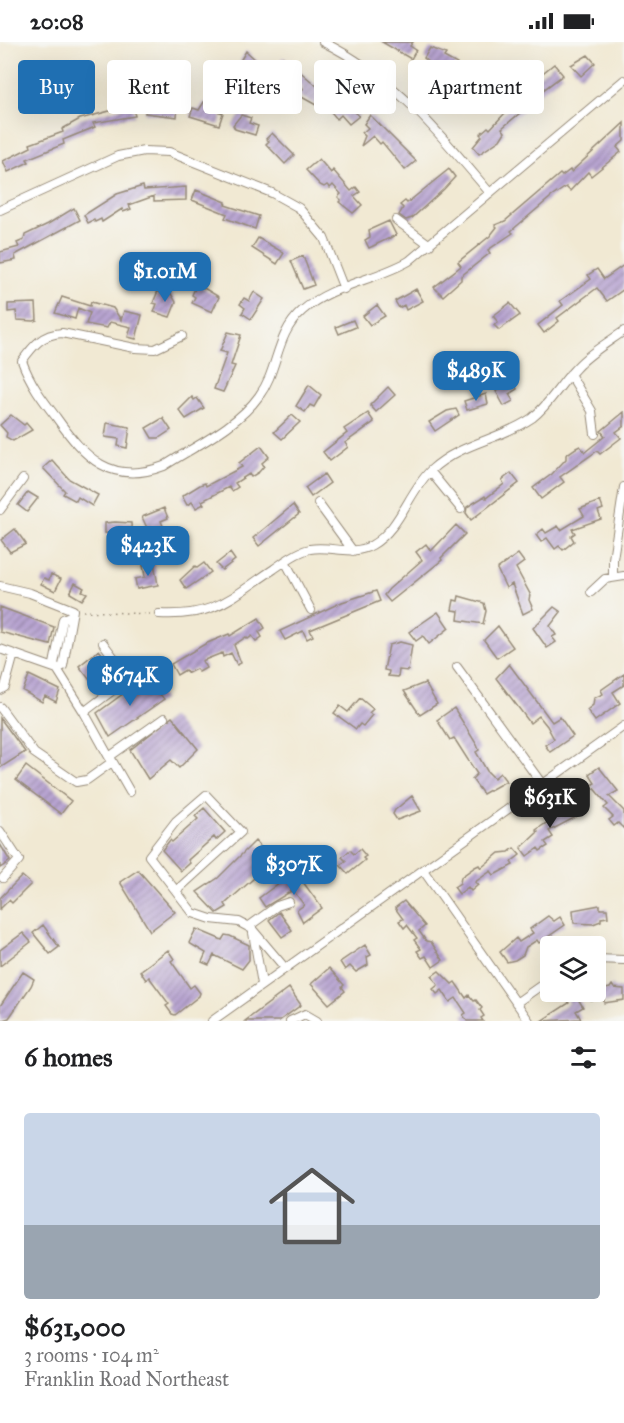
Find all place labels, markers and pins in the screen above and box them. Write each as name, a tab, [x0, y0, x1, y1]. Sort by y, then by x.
pin: $1.01M	[116, 252, 214, 303]
pin: $489K	[434, 351, 518, 402]
pin: $423K	[106, 526, 190, 577]
pin: $674K	[88, 656, 172, 707]
pin: $631K	[508, 778, 592, 829]
pin: $307K	[252, 845, 336, 896]

